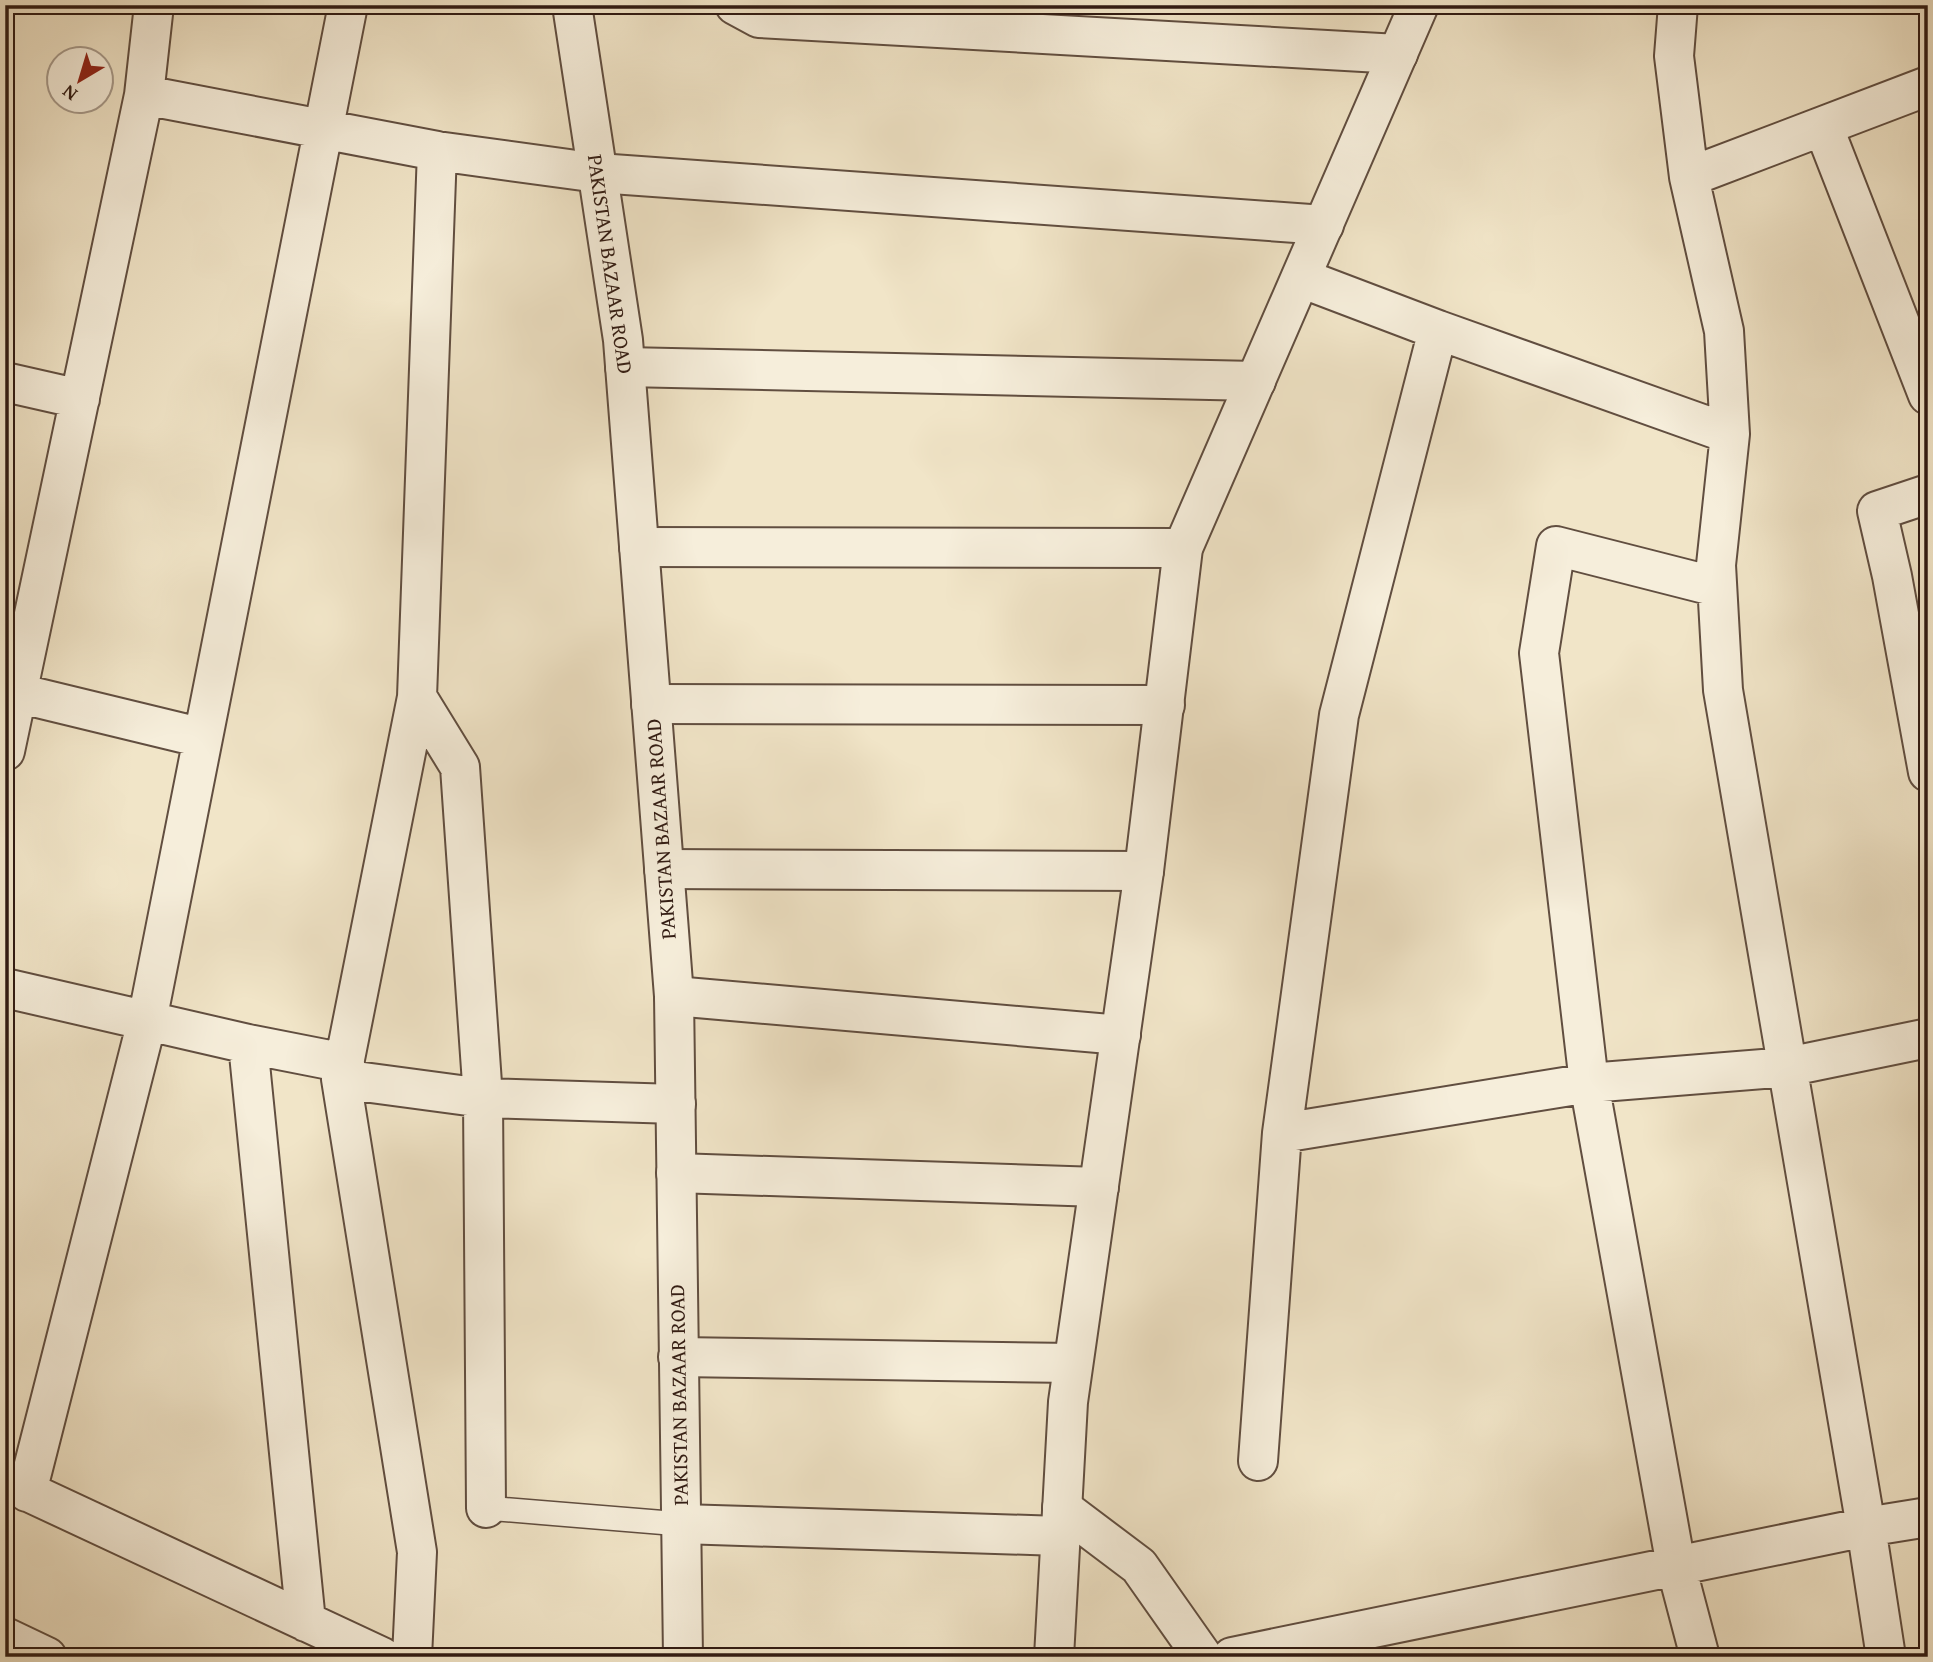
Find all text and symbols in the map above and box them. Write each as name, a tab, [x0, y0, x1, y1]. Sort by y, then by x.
north arrow	[46, 46, 116, 116]
text: N	[56, 78, 83, 108]
street label: PAKISTAN BAZAAR ROAD	[580, 152, 641, 376]
street label: PAKISTAN BAZAAR ROAD	[637, 718, 684, 940]
street label: PAKISTAN BAZAAR ROAD	[661, 1284, 696, 1506]

